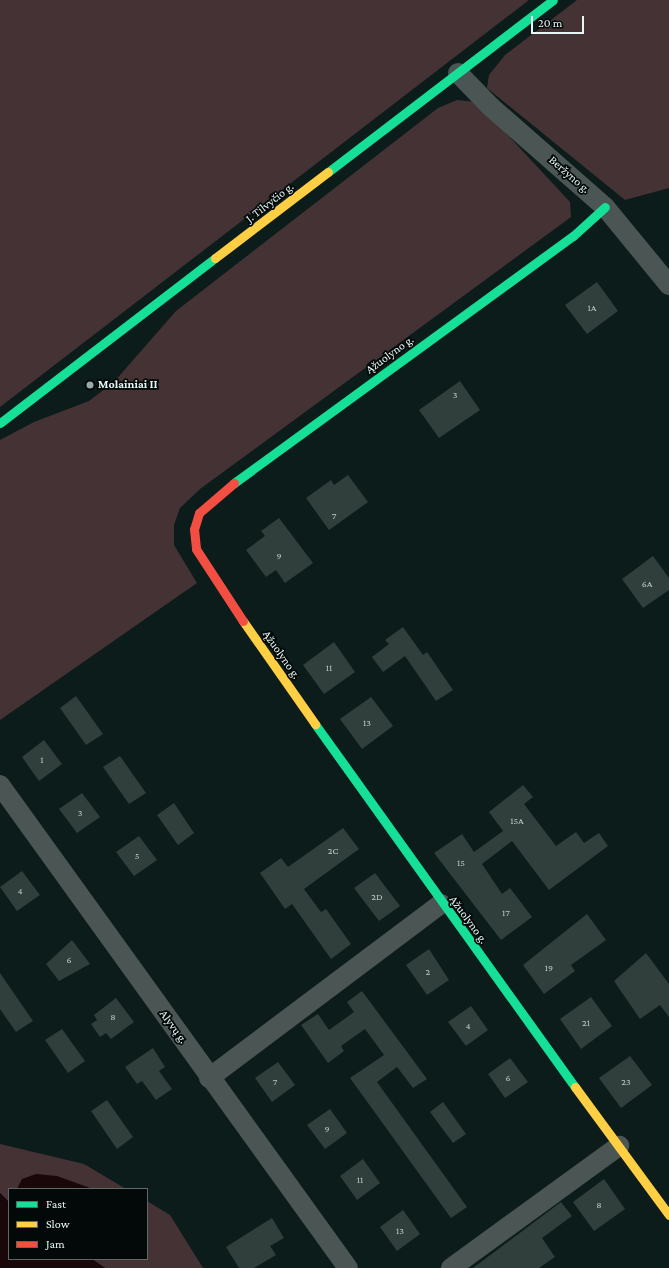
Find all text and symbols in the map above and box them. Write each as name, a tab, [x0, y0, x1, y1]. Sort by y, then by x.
scale bar	[533, 8, 586, 34]
text: 20 m	[538, 16, 562, 30]
street label: Beržyno g.	[546, 153, 592, 197]
street label: J. Tilvyčio g.	[243, 180, 297, 226]
house number: 1A	[587, 302, 597, 314]
street label: Ąžuolyno g.	[363, 333, 417, 377]
place label: Molainiai II	[98, 378, 158, 392]
marker: Molainiai II	[85, 380, 95, 390]
house number: 3	[453, 389, 457, 401]
house number: 7	[332, 510, 336, 522]
house number: 9	[276, 550, 282, 562]
house number: 6A	[642, 578, 652, 590]
street label: Ąžuolyno g.	[259, 628, 303, 682]
house number: 11	[326, 662, 332, 674]
house number: 13	[363, 717, 371, 729]
house number: 1	[40, 754, 44, 766]
house number: 3	[78, 807, 82, 819]
house number: 15A	[510, 815, 524, 827]
house number: 2C	[328, 845, 338, 857]
house number: 5	[135, 850, 139, 862]
house number: 15	[457, 857, 465, 869]
house number: 4	[17, 885, 23, 897]
house number: 2D	[371, 891, 383, 903]
street label: Ąžuolyno g.	[446, 893, 490, 947]
house number: 17	[502, 907, 510, 919]
house number: 6	[66, 954, 72, 966]
house number: 19	[545, 962, 553, 974]
house number: 2	[426, 966, 430, 978]
street label: Alyvų g.	[156, 1007, 190, 1047]
house number: 8	[110, 1011, 116, 1023]
house number: 21	[582, 1017, 590, 1029]
house number: 4	[465, 1020, 471, 1032]
house number: 6	[505, 1072, 511, 1084]
house number: 7	[273, 1076, 277, 1088]
house number: 23	[621, 1076, 631, 1088]
house number: 9	[324, 1123, 330, 1135]
house number: 11	[357, 1174, 363, 1186]
legend	[8, 1188, 148, 1260]
text: Fast	[46, 1197, 66, 1211]
house number: 8	[596, 1199, 602, 1211]
text: Slow	[46, 1217, 70, 1231]
house number: 13	[396, 1225, 404, 1237]
text: Jam	[46, 1237, 65, 1251]

